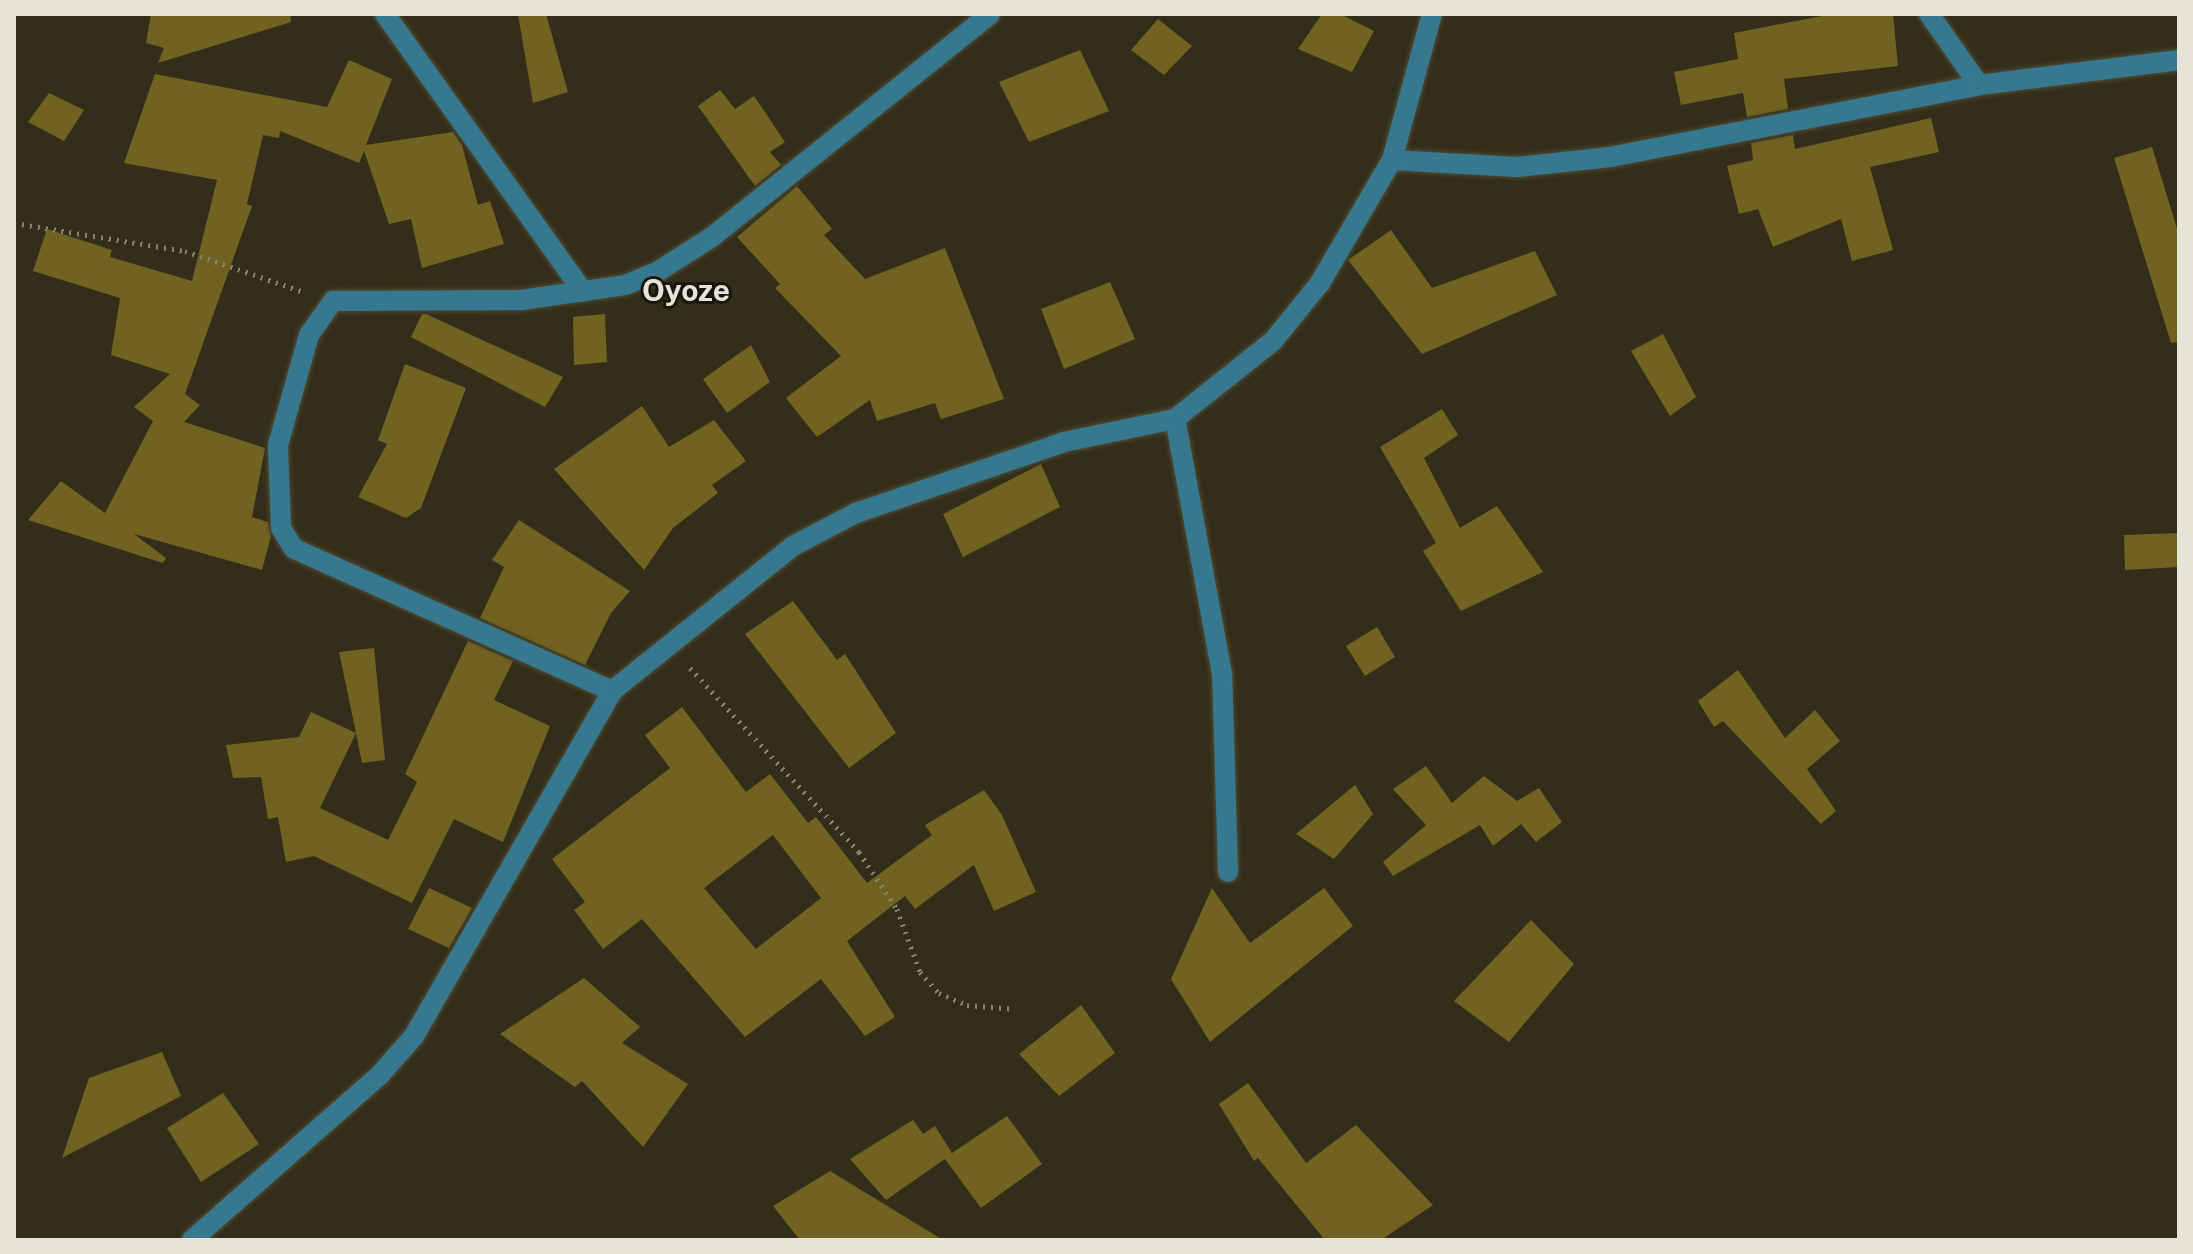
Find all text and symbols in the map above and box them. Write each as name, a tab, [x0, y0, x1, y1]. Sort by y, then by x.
district label: Oyoze	[642, 272, 730, 308]

